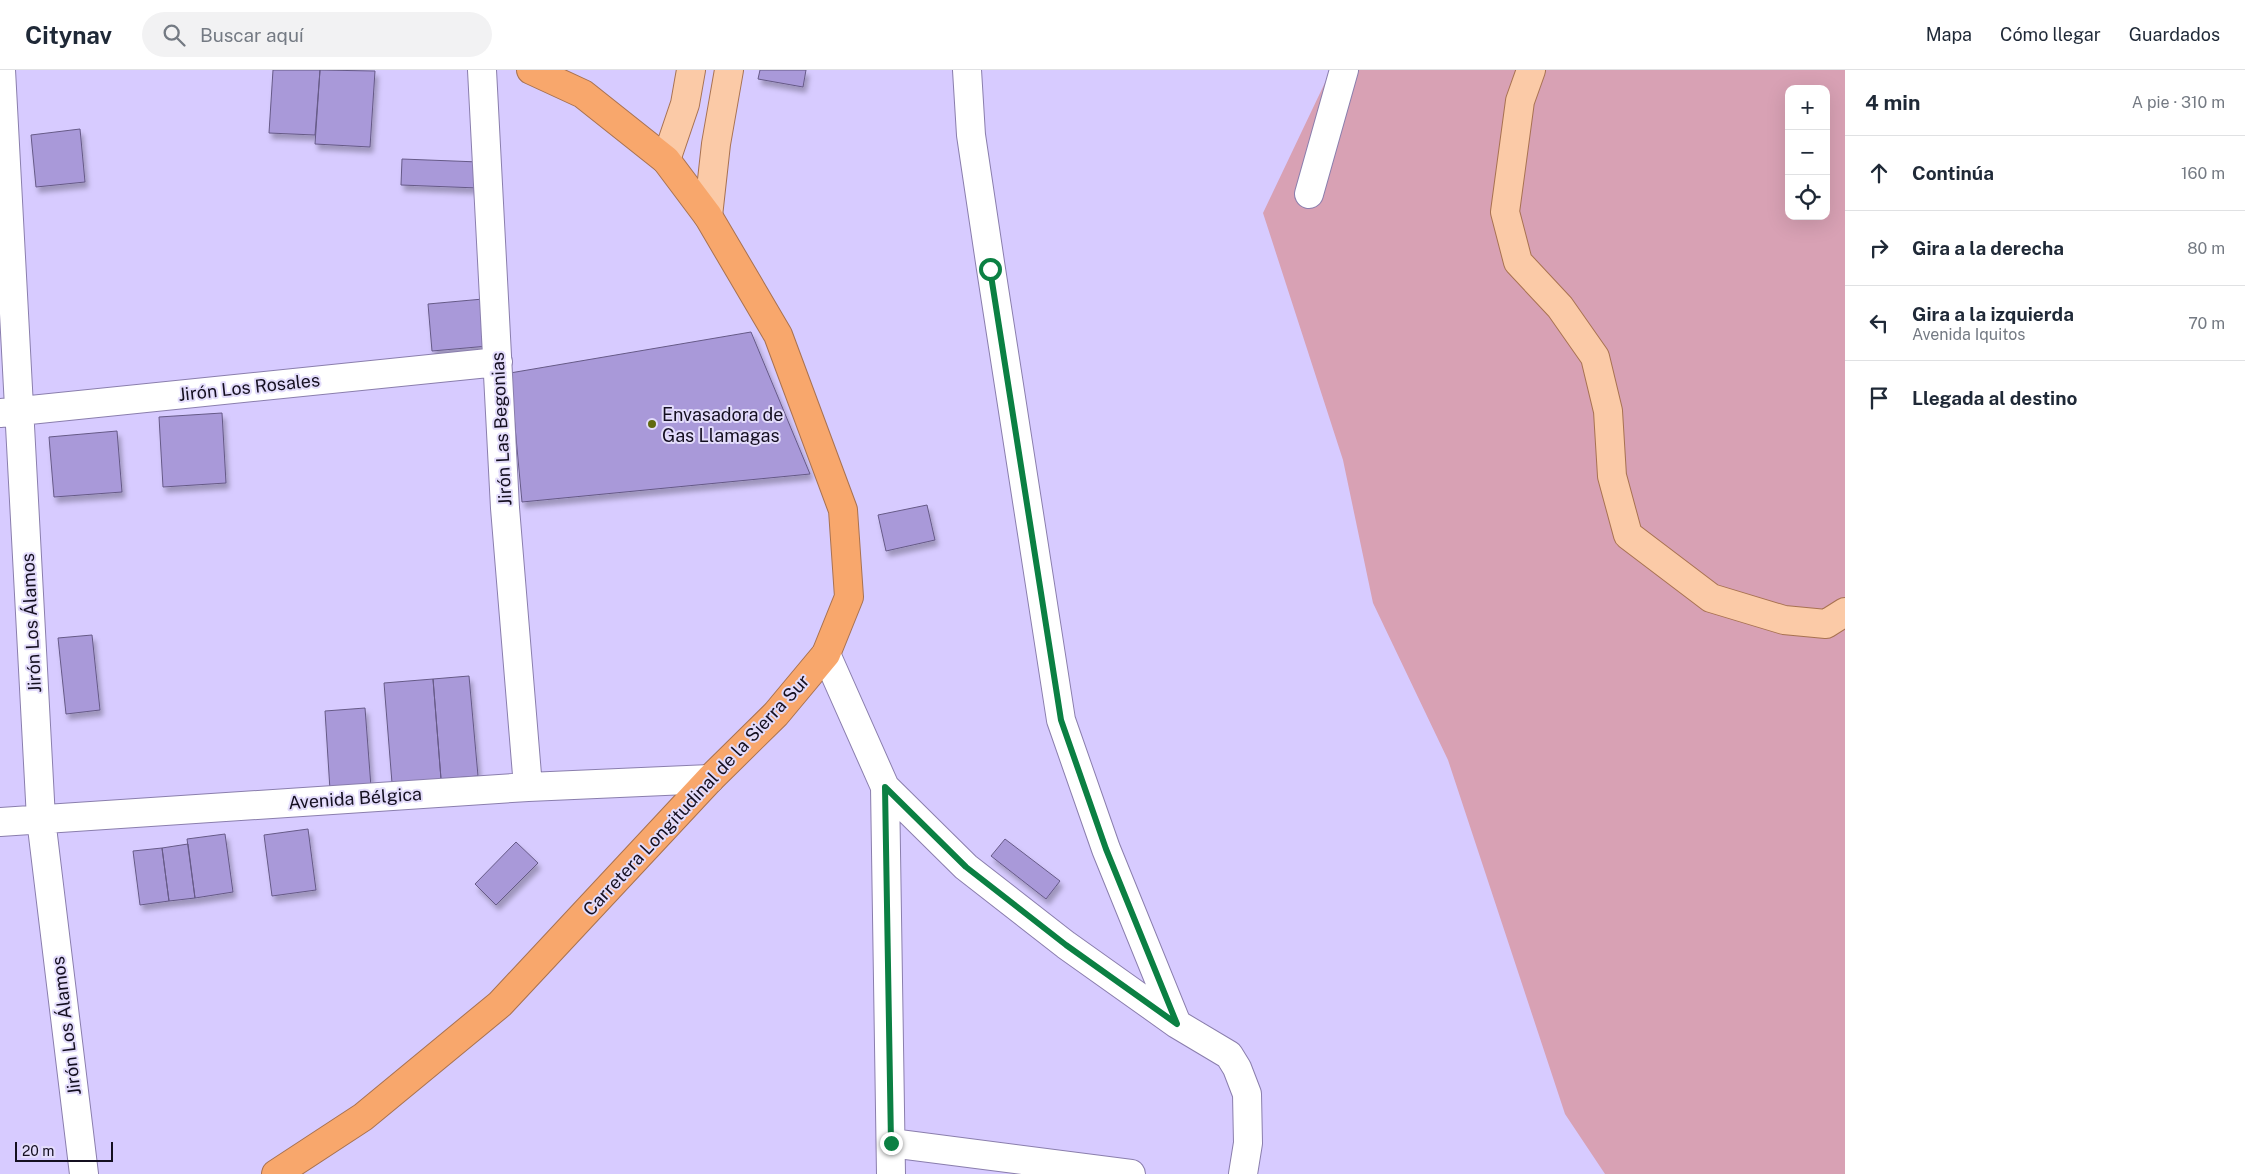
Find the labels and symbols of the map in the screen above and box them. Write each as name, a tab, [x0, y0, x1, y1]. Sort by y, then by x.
route start	[979, 258, 1002, 281]
street label: Jirón Las Begonias	[486, 352, 516, 506]
street label: Jirón Los Rosales	[177, 369, 321, 405]
place label: Envasadora de Gas Llamagas	[662, 404, 784, 446]
marker: Envasadora de Gas Llamagas	[646, 418, 658, 430]
street label: Jirón Los Álamos	[16, 553, 45, 693]
street label: Carretera Longitudinal de la Sierra Sur	[578, 670, 814, 920]
street label: Avenida Bélgica	[287, 783, 423, 813]
street label: Jirón Los Álamos	[46, 955, 85, 1097]
route end	[880, 1132, 903, 1155]
scale bar	[15, 1139, 112, 1162]

